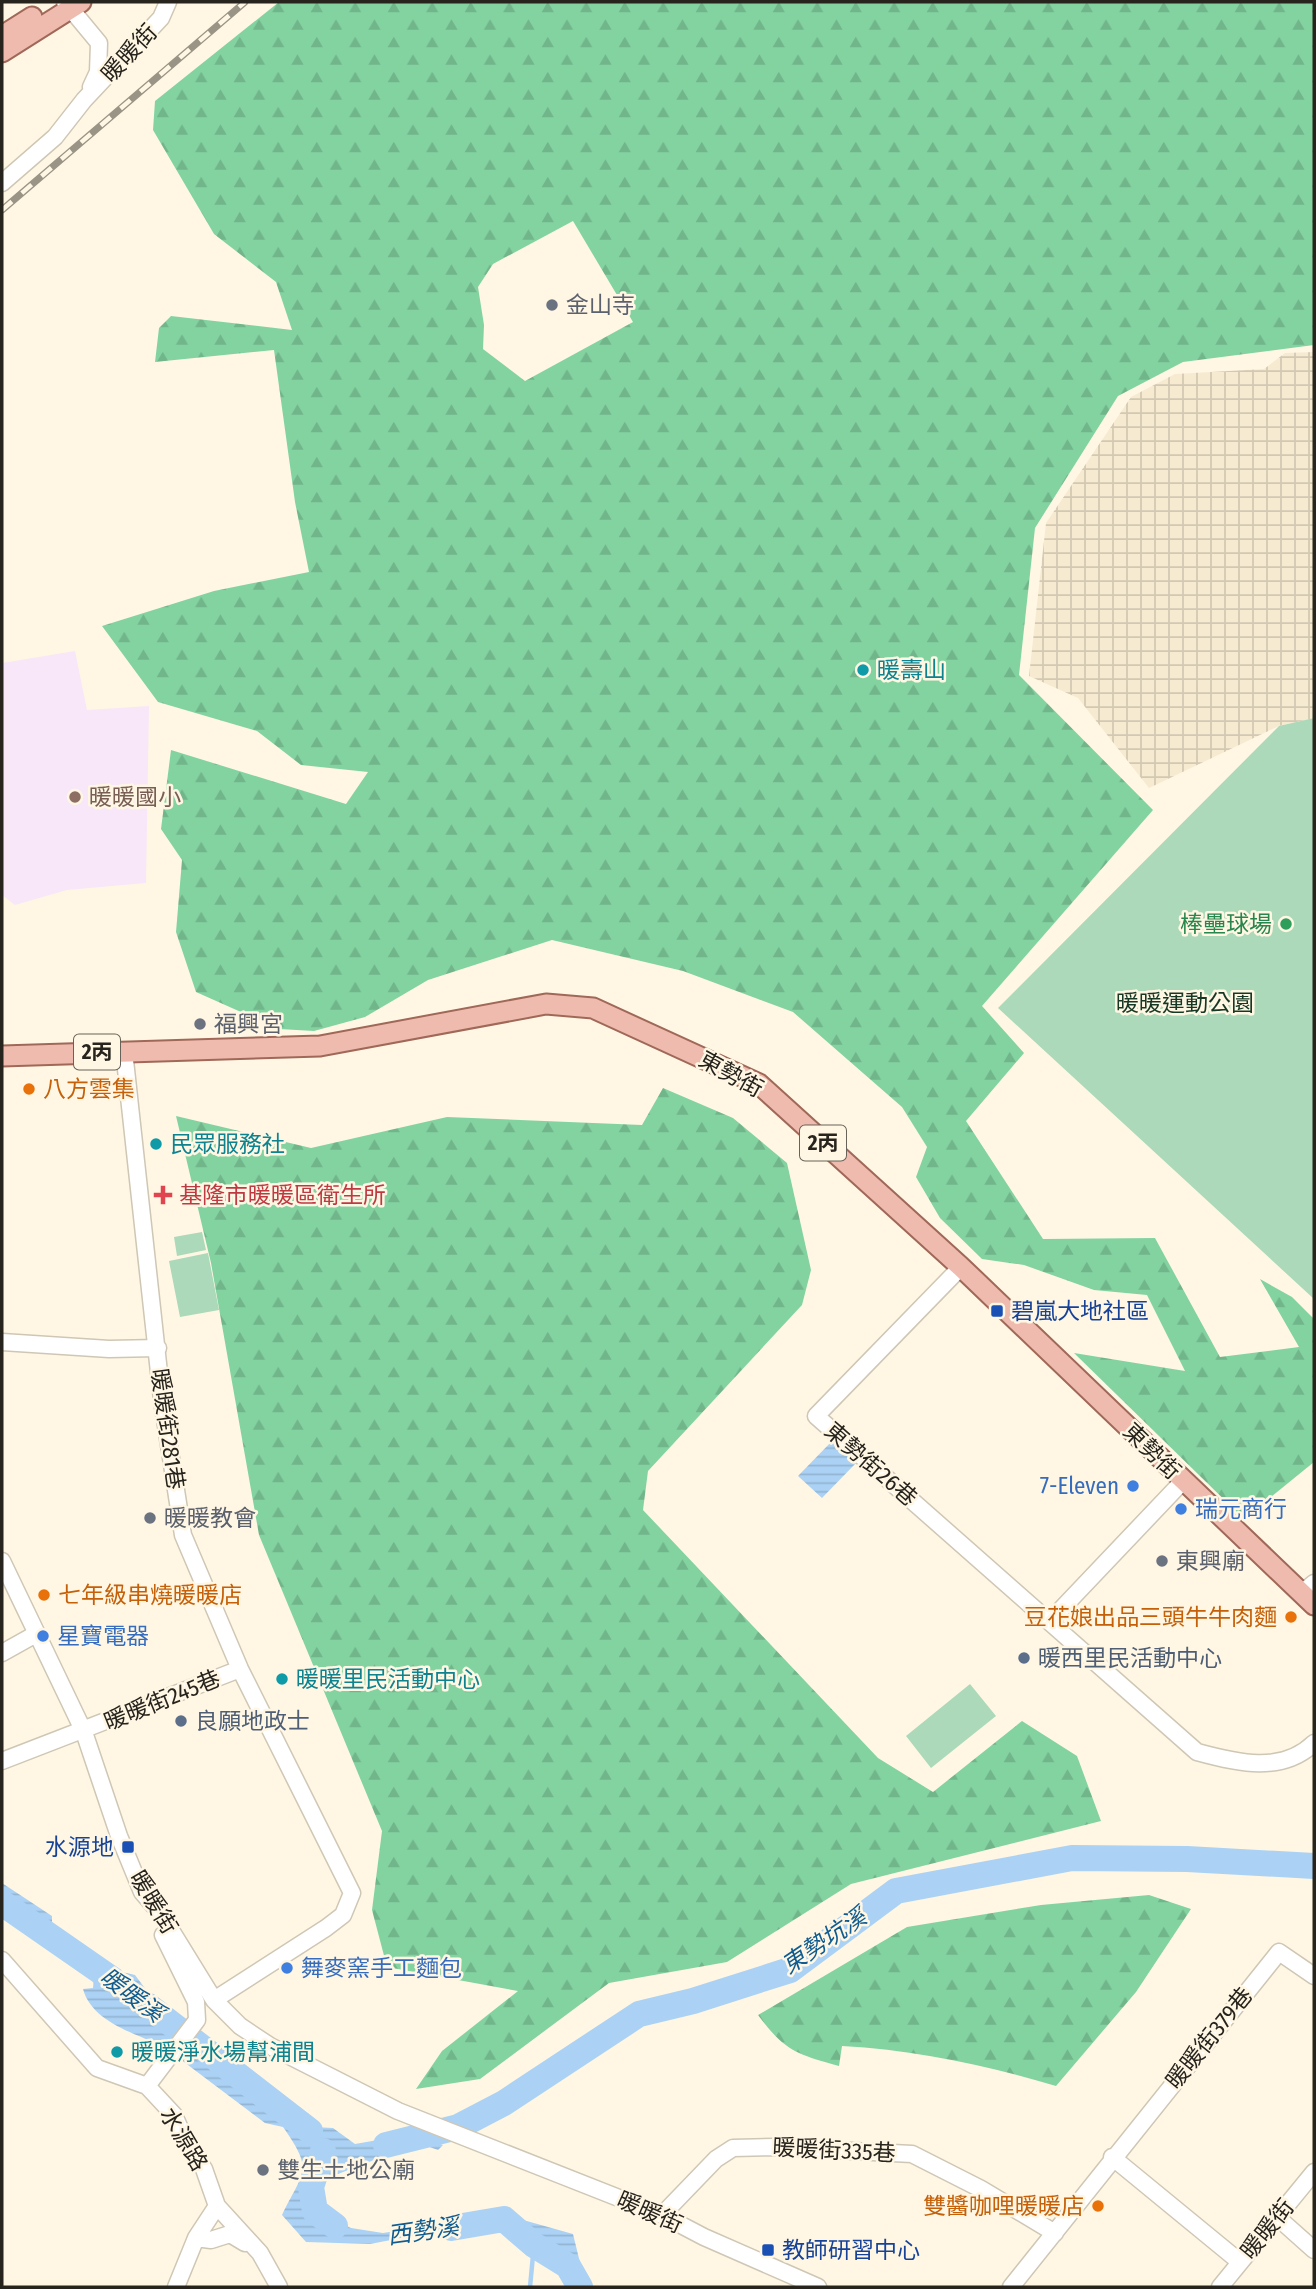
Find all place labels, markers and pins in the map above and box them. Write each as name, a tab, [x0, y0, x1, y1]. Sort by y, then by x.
place label: 金山寺	[566, 291, 635, 319]
marker: 金山寺	[544, 297, 560, 313]
place label: 暖壽山	[877, 656, 946, 684]
marker: 暖壽山	[855, 662, 871, 678]
place label: 暖暖國小	[89, 783, 181, 811]
marker: 暖暖國小	[67, 789, 83, 805]
place label: 棒壘球場	[1180, 910, 1272, 938]
marker: 棒壘球場	[1278, 916, 1294, 932]
place label: 福興宮	[214, 1010, 283, 1038]
marker: 福興宮	[192, 1016, 208, 1032]
place label: 八方雲集	[43, 1075, 135, 1103]
marker: 八方雲集	[21, 1081, 37, 1097]
place label: 民眾服務社	[170, 1130, 285, 1158]
marker: 民眾服務社	[148, 1136, 164, 1152]
place label: 基隆市暖暖區衛生所	[179, 1181, 386, 1209]
marker: 基隆市暖暖區衛生所	[153, 1185, 173, 1205]
place label: 碧嵐大地社區	[1011, 1297, 1149, 1325]
marker: 碧嵐大地社區	[989, 1303, 1005, 1319]
place label: 7-Eleven	[1040, 1472, 1119, 1500]
marker: 7-Eleven	[1125, 1478, 1141, 1494]
place label: 瑞元商行	[1195, 1495, 1287, 1523]
marker: 瑞元商行	[1173, 1501, 1189, 1517]
place label: 暖暖教會	[164, 1504, 256, 1532]
marker: 暖暖教會	[142, 1510, 158, 1526]
place label: 東興廟	[1176, 1547, 1245, 1575]
marker: 東興廟	[1154, 1553, 1170, 1569]
place label: 七年級串燒暖暖店	[58, 1581, 242, 1609]
marker: 七年級串燒暖暖店	[36, 1587, 52, 1603]
place label: 豆花娘出品三頭牛牛肉麵	[1024, 1603, 1277, 1631]
marker: 豆花娘出品三頭牛牛肉麵	[1283, 1609, 1299, 1625]
place label: 星寶電器	[57, 1622, 149, 1650]
marker: 星寶電器	[35, 1628, 51, 1644]
place label: 暖西里民活動中心	[1038, 1644, 1222, 1672]
marker: 暖西里民活動中心	[1016, 1650, 1032, 1666]
place label: 暖暖里民活動中心	[296, 1665, 480, 1693]
marker: 暖暖里民活動中心	[274, 1671, 290, 1687]
place label: 良願地政士	[195, 1707, 310, 1735]
marker: 良願地政士	[173, 1713, 189, 1729]
place label: 水源地	[45, 1833, 114, 1861]
marker: 水源地	[120, 1839, 136, 1855]
place label: 舞麥窯手工麵包	[301, 1954, 462, 1982]
marker: 舞麥窯手工麵包	[279, 1960, 295, 1976]
place label: 暖暖淨水場幫浦間	[131, 2038, 315, 2066]
marker: 暖暖淨水場幫浦間	[109, 2044, 125, 2060]
place label: 雙生土地公廟	[277, 2156, 415, 2184]
marker: 雙生土地公廟	[255, 2162, 271, 2178]
place label: 雙醬咖哩暖暖店	[923, 2192, 1084, 2220]
marker: 雙醬咖哩暖暖店	[1090, 2198, 1106, 2214]
place label: 教師研習中心	[782, 2236, 920, 2264]
marker: 教師研習中心	[760, 2242, 776, 2258]

